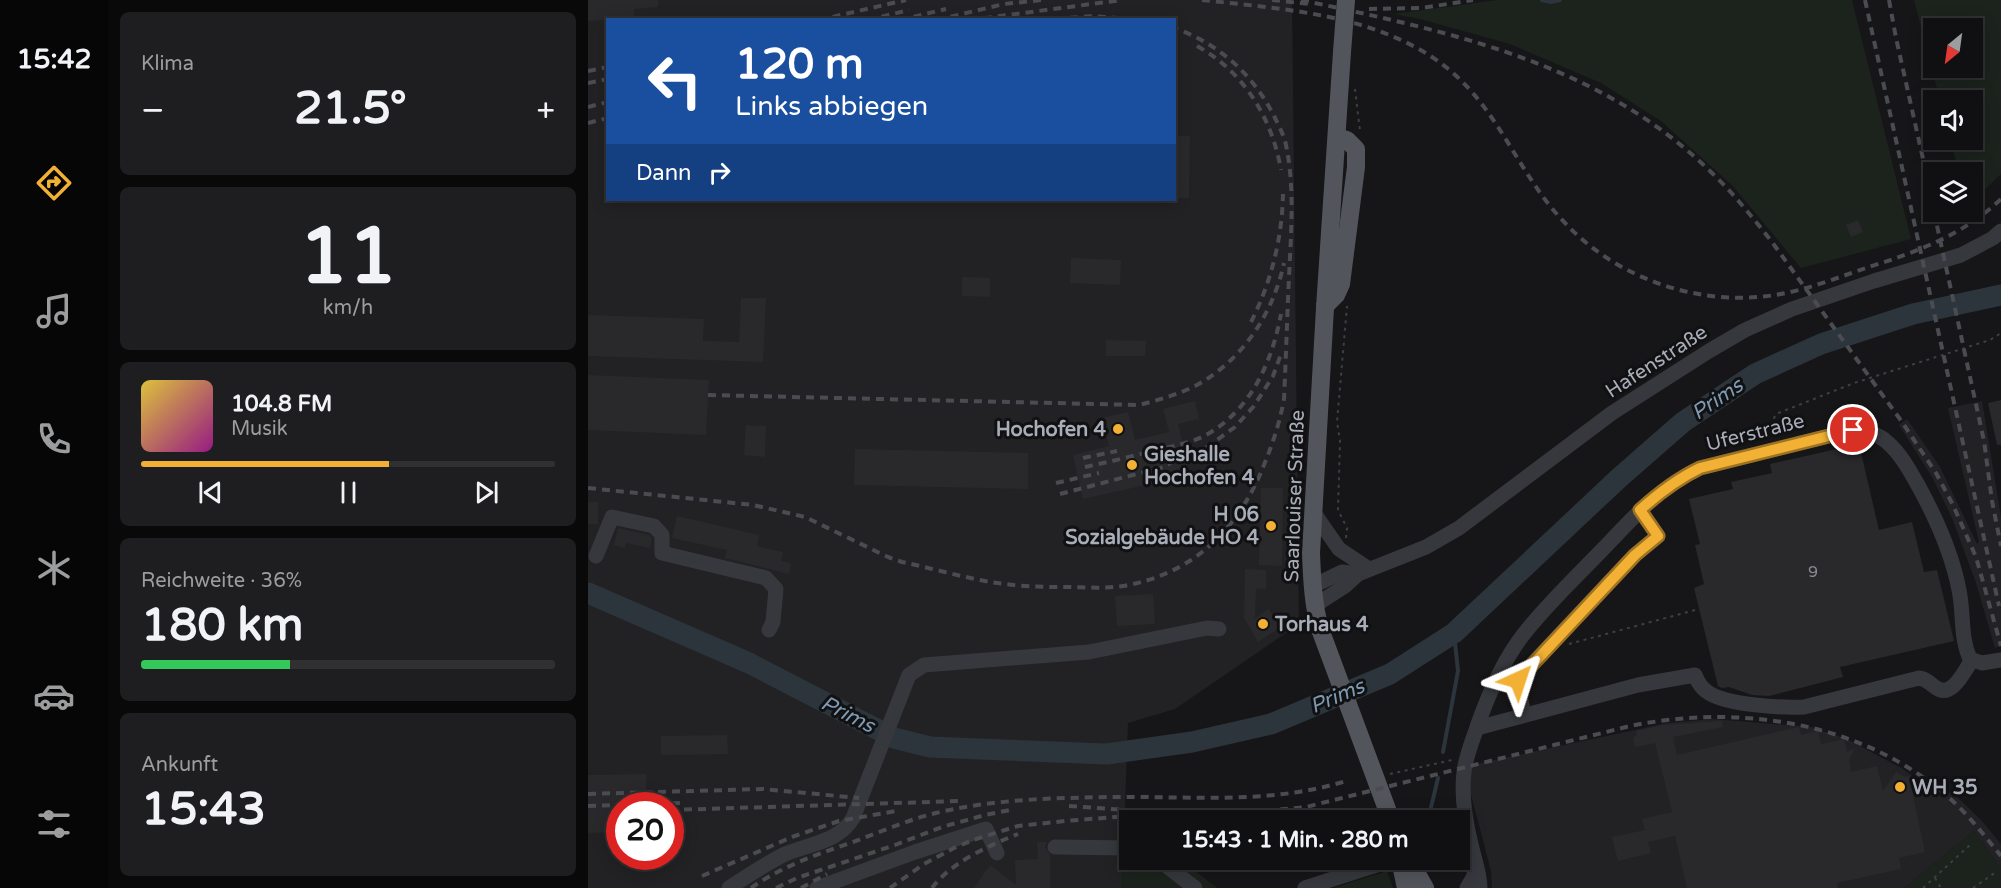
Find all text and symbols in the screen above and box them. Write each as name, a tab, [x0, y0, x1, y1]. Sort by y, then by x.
north arrow	[1923, 18, 1983, 78]
map controls	[1923, 18, 1983, 222]
text: 120 m	[735, 39, 864, 90]
icon: left	[636, 42, 714, 120]
text: 15:42	[17, 43, 91, 76]
text: Klima	[141, 52, 194, 76]
text: 21.5°	[294, 82, 407, 136]
text: Links abbiegen	[735, 90, 928, 123]
button: sound	[1923, 90, 1983, 150]
text: −	[141, 91, 165, 130]
text: +	[536, 91, 555, 130]
icon: right	[703, 156, 736, 189]
text: Dann	[636, 160, 691, 186]
icon: directions	[33, 162, 75, 204]
button: layers	[1923, 162, 1983, 222]
text: 11	[299, 210, 397, 304]
icon: music	[33, 290, 75, 332]
text: km/h	[323, 296, 373, 320]
street label: Hafenstraße	[1601, 320, 1712, 404]
water label: Prims	[1687, 372, 1749, 426]
text: 104.8 FM	[231, 391, 332, 417]
pin	[1827, 404, 1878, 455]
street label: Saarlouiser Straße	[1280, 409, 1310, 583]
street label: Uferstraße	[1704, 409, 1807, 457]
icon: arrive	[1836, 413, 1869, 446]
text: Musik	[231, 417, 288, 441]
icon: phone	[33, 418, 75, 460]
place label: Hochofen 4	[996, 418, 1106, 442]
marker: Hochofen 4	[1111, 422, 1125, 436]
place label: Gieshalle Hochofen 4	[1144, 443, 1255, 490]
marker: Gieshalle Hochofen 4	[1125, 458, 1139, 472]
icon: previous	[194, 476, 227, 509]
icon: pause	[332, 476, 365, 509]
icon: next	[470, 476, 503, 509]
place label: H 06 Sozialgebäude HO 4	[1065, 503, 1259, 550]
marker: H 06 Sozialgebäude HO 4	[1264, 519, 1278, 533]
icon: climate	[33, 547, 75, 589]
house number: 9	[1808, 562, 1818, 582]
text: Reichweite · 36%	[141, 569, 302, 593]
text: 180 km	[141, 599, 303, 653]
place label: Torhaus 4	[1274, 613, 1369, 637]
marker: Torhaus 4	[1256, 617, 1270, 631]
position arrow	[1486, 648, 1550, 712]
water label: Prims	[1306, 673, 1370, 719]
icon: car	[33, 675, 75, 717]
water label: Prims	[817, 690, 880, 739]
text: Ankunft	[141, 753, 218, 777]
place label: WH 35	[1912, 776, 1978, 800]
marker: WH 35	[1893, 780, 1907, 794]
text: 15:43	[141, 783, 266, 837]
speed limit sign: 20	[606, 792, 684, 870]
icon: filters	[33, 803, 75, 845]
text: 15:43 · 1 Min. · 280 m	[1181, 827, 1408, 853]

